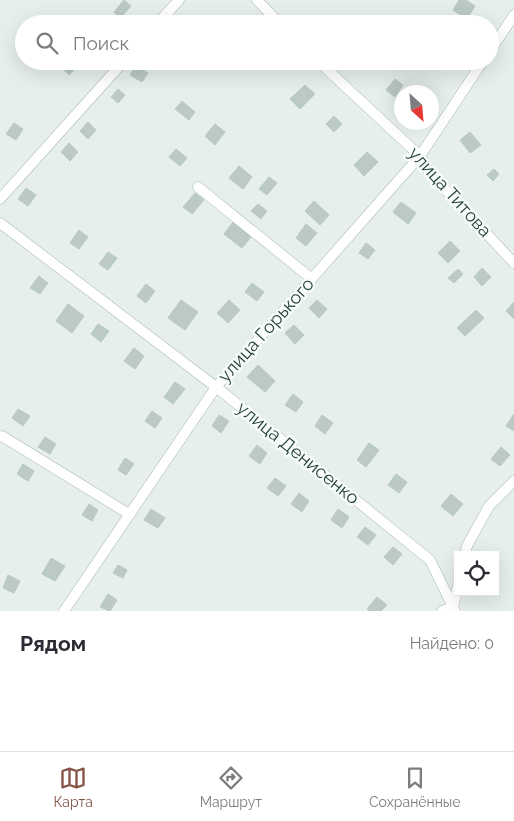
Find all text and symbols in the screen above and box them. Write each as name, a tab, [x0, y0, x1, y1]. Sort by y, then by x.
search box	[15, 15, 499, 70]
icon: search	[33, 29, 61, 57]
text: Поиск	[73, 32, 129, 54]
north arrow	[394, 85, 439, 130]
street label: улица Титова	[405, 142, 496, 241]
street label: улица Горького	[213, 273, 318, 386]
street label: улица Денисенко	[233, 397, 364, 509]
map controls	[454, 551, 499, 596]
button: locate	[454, 551, 499, 596]
text: Рядом	[20, 631, 86, 656]
text: Найдено: 0	[410, 634, 494, 653]
tab: Карта	[53, 764, 93, 810]
tab: Маршрут	[200, 764, 262, 810]
tab: Сохранённые	[369, 764, 461, 810]

